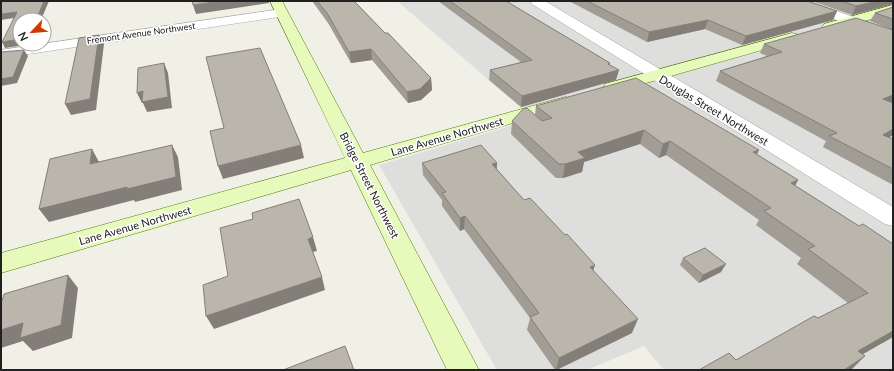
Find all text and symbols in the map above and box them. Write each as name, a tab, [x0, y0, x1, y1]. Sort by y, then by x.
north arrow	[12, 12, 52, 52]
street label: Fremont Avenue Northwest	[86, 20, 197, 46]
text: N	[15, 30, 30, 43]
street label: Douglas Street Northwest	[657, 72, 771, 148]
street label: Lane Avenue Northwest	[389, 114, 505, 158]
street label: Bridge Street Northwest	[338, 130, 402, 240]
street label: Lane Avenue Northwest	[77, 203, 193, 247]

